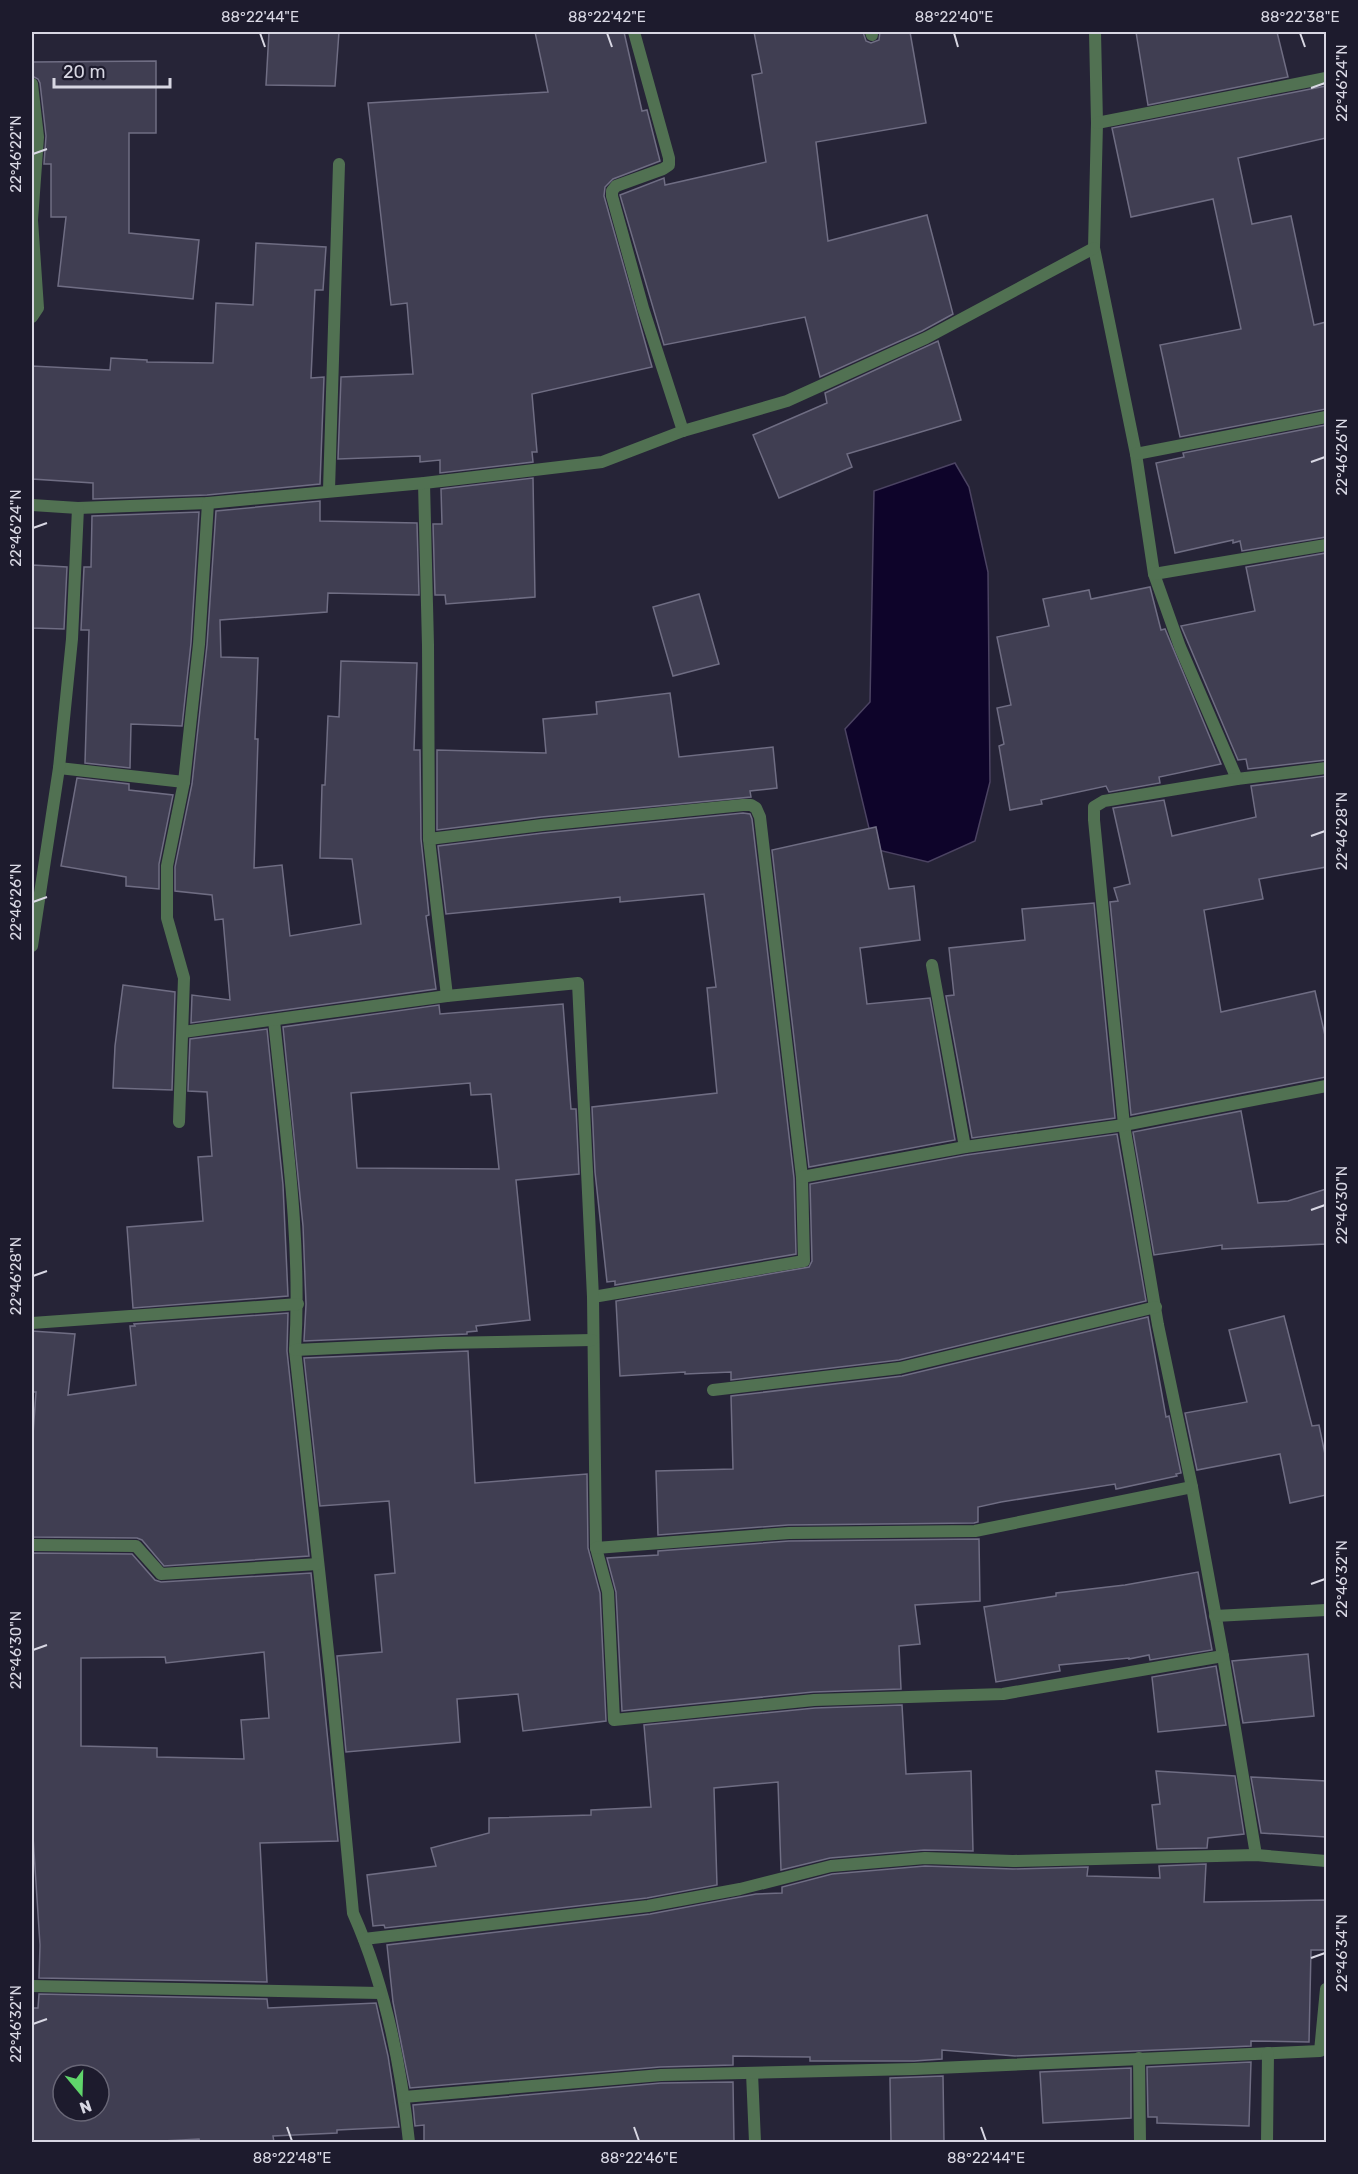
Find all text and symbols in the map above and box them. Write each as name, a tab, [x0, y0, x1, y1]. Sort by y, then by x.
text: 88°22'44"E	[221, 8, 299, 26]
text: 88°22'42"E	[568, 8, 646, 26]
text: 88°22'40"E	[915, 8, 993, 26]
text: 88°22'38"E	[1260, 8, 1340, 26]
text: 22°46'24"N	[1333, 44, 1351, 122]
scale bar	[54, 51, 170, 89]
text: 20 m	[63, 61, 105, 83]
text: 22°46'22"N	[7, 115, 25, 193]
text: 22°46'26"N	[1333, 418, 1351, 496]
text: 22°46'24"N	[7, 489, 25, 567]
text: 22°46'28"N	[1333, 792, 1351, 870]
text: 22°46'26"N	[7, 863, 25, 941]
text: 22°46'30"N	[1333, 1166, 1351, 1244]
text: 22°46'28"N	[7, 1237, 25, 1315]
text: 22°46'32"N	[1333, 1540, 1351, 1618]
text: 22°46'30"N	[7, 1611, 25, 1689]
text: 22°46'34"N	[1333, 1914, 1351, 1992]
text: 22°46'32"N	[7, 1985, 25, 2063]
north arrow	[51, 2063, 111, 2123]
text: N	[77, 2096, 94, 2118]
text: 88°22'48"E	[253, 2149, 331, 2167]
text: 88°22'46"E	[600, 2149, 678, 2167]
text: 88°22'44"E	[947, 2149, 1025, 2167]

